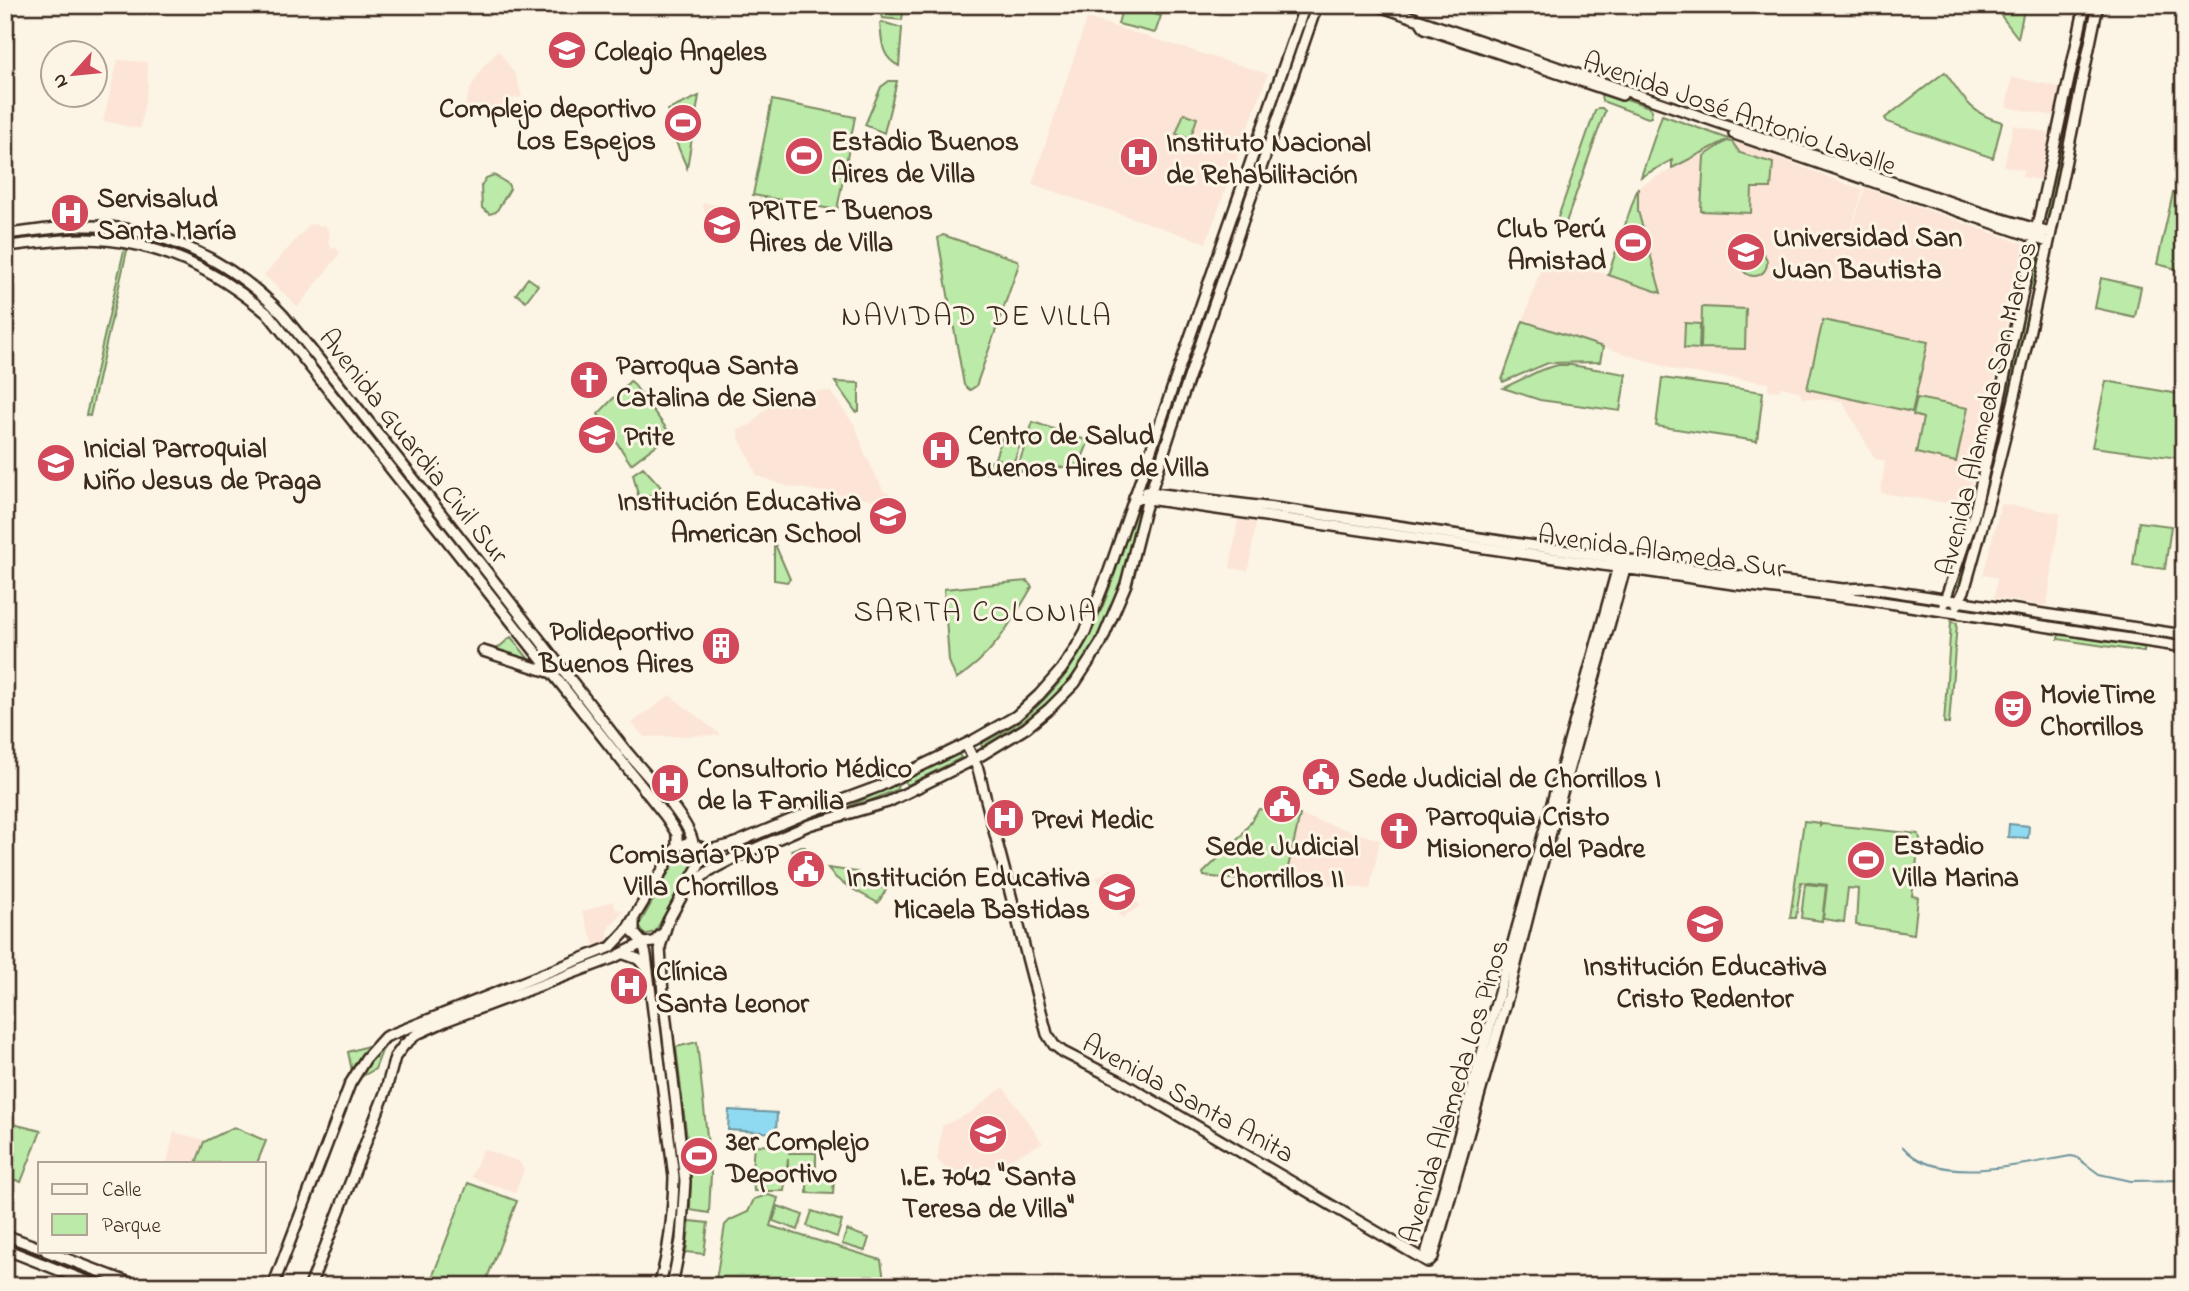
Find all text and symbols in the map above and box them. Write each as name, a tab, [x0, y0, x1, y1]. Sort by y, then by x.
school or university icon: Colegio Angeles	[546, 29, 588, 71]
place label: Colegio Angeles	[594, 33, 767, 75]
north arrow	[38, 38, 108, 108]
street label: Avenida José Antonio Lavalle	[1577, 42, 1901, 188]
text: N	[46, 69, 76, 92]
place label: Complejo deportivo Los Espejos	[439, 90, 656, 163]
sports icon: Complejo deportivo Los Espejos	[662, 102, 704, 144]
place label: Estadio Buenos Aires de Villa	[831, 123, 1019, 196]
place label: Instituto Nacional de Rehabilitación	[1166, 124, 1371, 197]
sports icon: Estadio Buenos Aires de Villa	[783, 135, 825, 177]
hospital icon: Instituto Nacional de Rehabilitación	[1118, 136, 1160, 178]
place label: Servisalud Santa María	[97, 180, 236, 253]
hospital icon: Servisalud Santa María	[49, 192, 91, 234]
place label: PRITE - Buenos Aires de Villa	[749, 192, 933, 265]
school or university icon: PRITE - Buenos Aires de Villa	[701, 204, 743, 246]
place label: Club Perú Amistad	[1497, 210, 1606, 283]
place label: Universidad San Juan Bautista	[1773, 219, 1962, 292]
sports icon: Club Perú Amistad	[1612, 222, 1654, 264]
school or university icon: Universidad San Juan Bautista	[1725, 231, 1767, 273]
street label: Avenida Alameda San Marcos	[1927, 237, 2050, 580]
district label: NAVIDAD DE VILLA	[841, 296, 1113, 340]
street label: Avenida Guardia Civil Sur	[307, 321, 518, 574]
place label: Parroqua Santa Catalina de Siena	[616, 347, 816, 420]
church icon: Parroqua Santa Catalina de Siena	[568, 359, 610, 401]
school or university icon: Prite	[576, 414, 618, 456]
place label: Centro de Salud Buenos Aires de Villa	[966, 417, 1209, 490]
place label: Prite	[624, 418, 676, 459]
hospital icon: Centro de Salud Buenos Aires de Villa	[920, 429, 962, 471]
place label: Inicial Parroquial Niño Jesus de Praga	[83, 430, 321, 504]
school or university icon: Inicial Parroquial Niño Jesus de Praga	[35, 442, 77, 484]
place label: Institución Educativa American School	[617, 483, 861, 556]
school or university icon: Institución Educativa American School	[867, 495, 909, 537]
street label: Avenida Alameda Sur	[1535, 516, 1788, 591]
district label: SARITA COLONIA	[854, 592, 1098, 636]
place label: Polideportivo Buenos Aires	[537, 613, 694, 686]
building icon: Polideportivo Buenos Aires	[700, 625, 742, 667]
place label: MovieTime Chorrillos	[2040, 676, 2157, 749]
theatre icon: MovieTime Chorrillos	[1992, 688, 2034, 730]
place label: Consultorio Médico de la Familia	[697, 750, 912, 823]
public building icon: Sede Judicial de Chorrillos I	[1300, 756, 1342, 798]
place label: Sede Judicial de Chorrillos I	[1348, 760, 1661, 801]
hospital icon: Consultorio Médico de la Familia	[649, 762, 691, 804]
public building icon: Sede Judicial Chorrillos II	[1261, 783, 1303, 825]
hospital icon: Previ Medic	[984, 797, 1026, 839]
place label: Parroquia Cristo Misionero del Padre	[1426, 798, 1647, 871]
place label: Previ Medic	[1032, 801, 1154, 842]
church icon: Parroquia Cristo Misionero del Padre	[1378, 810, 1420, 852]
place label: Estadio Villa Marina	[1892, 827, 2019, 900]
place label: Sede Judicial Chorrillos II	[1205, 828, 1359, 901]
place label: Comisaría PNP Villa Chorrillos	[609, 836, 779, 909]
sports icon: Estadio Villa Marina	[1845, 839, 1887, 881]
public building icon: Comisaría PNP Villa Chorrillos	[785, 848, 827, 890]
place label: Institución Educativa Micaela Bastidas	[846, 859, 1090, 932]
school or university icon: Institución Educativa Micaela Bastidas	[1096, 871, 1138, 913]
school or university icon: Institución Educativa Cristo Redentor	[1684, 903, 1726, 945]
street label: Avenida Alameda Los Pinos	[1391, 935, 1522, 1249]
place label: Institución Educativa Cristo Redentor	[1583, 948, 1827, 1021]
place label: Clínica Santa Leonor	[656, 953, 810, 1026]
hospital icon: Clínica Santa Leonor	[608, 965, 650, 1007]
street label: Avenida Santa Anita	[1074, 1025, 1301, 1175]
school or university icon: I.E. 7042 "Santa Teresa de Villa"	[967, 1113, 1009, 1155]
place label: 3er Complejo Deportivo	[724, 1123, 869, 1196]
sports icon: 3er Complejo Deportivo	[678, 1135, 720, 1177]
place label: I.E. 7042 "Santa Teresa de Villa"	[900, 1158, 1076, 1231]
legend	[38, 1162, 266, 1252]
text: Calle	[102, 1176, 142, 1206]
text: Parque	[102, 1212, 161, 1242]

